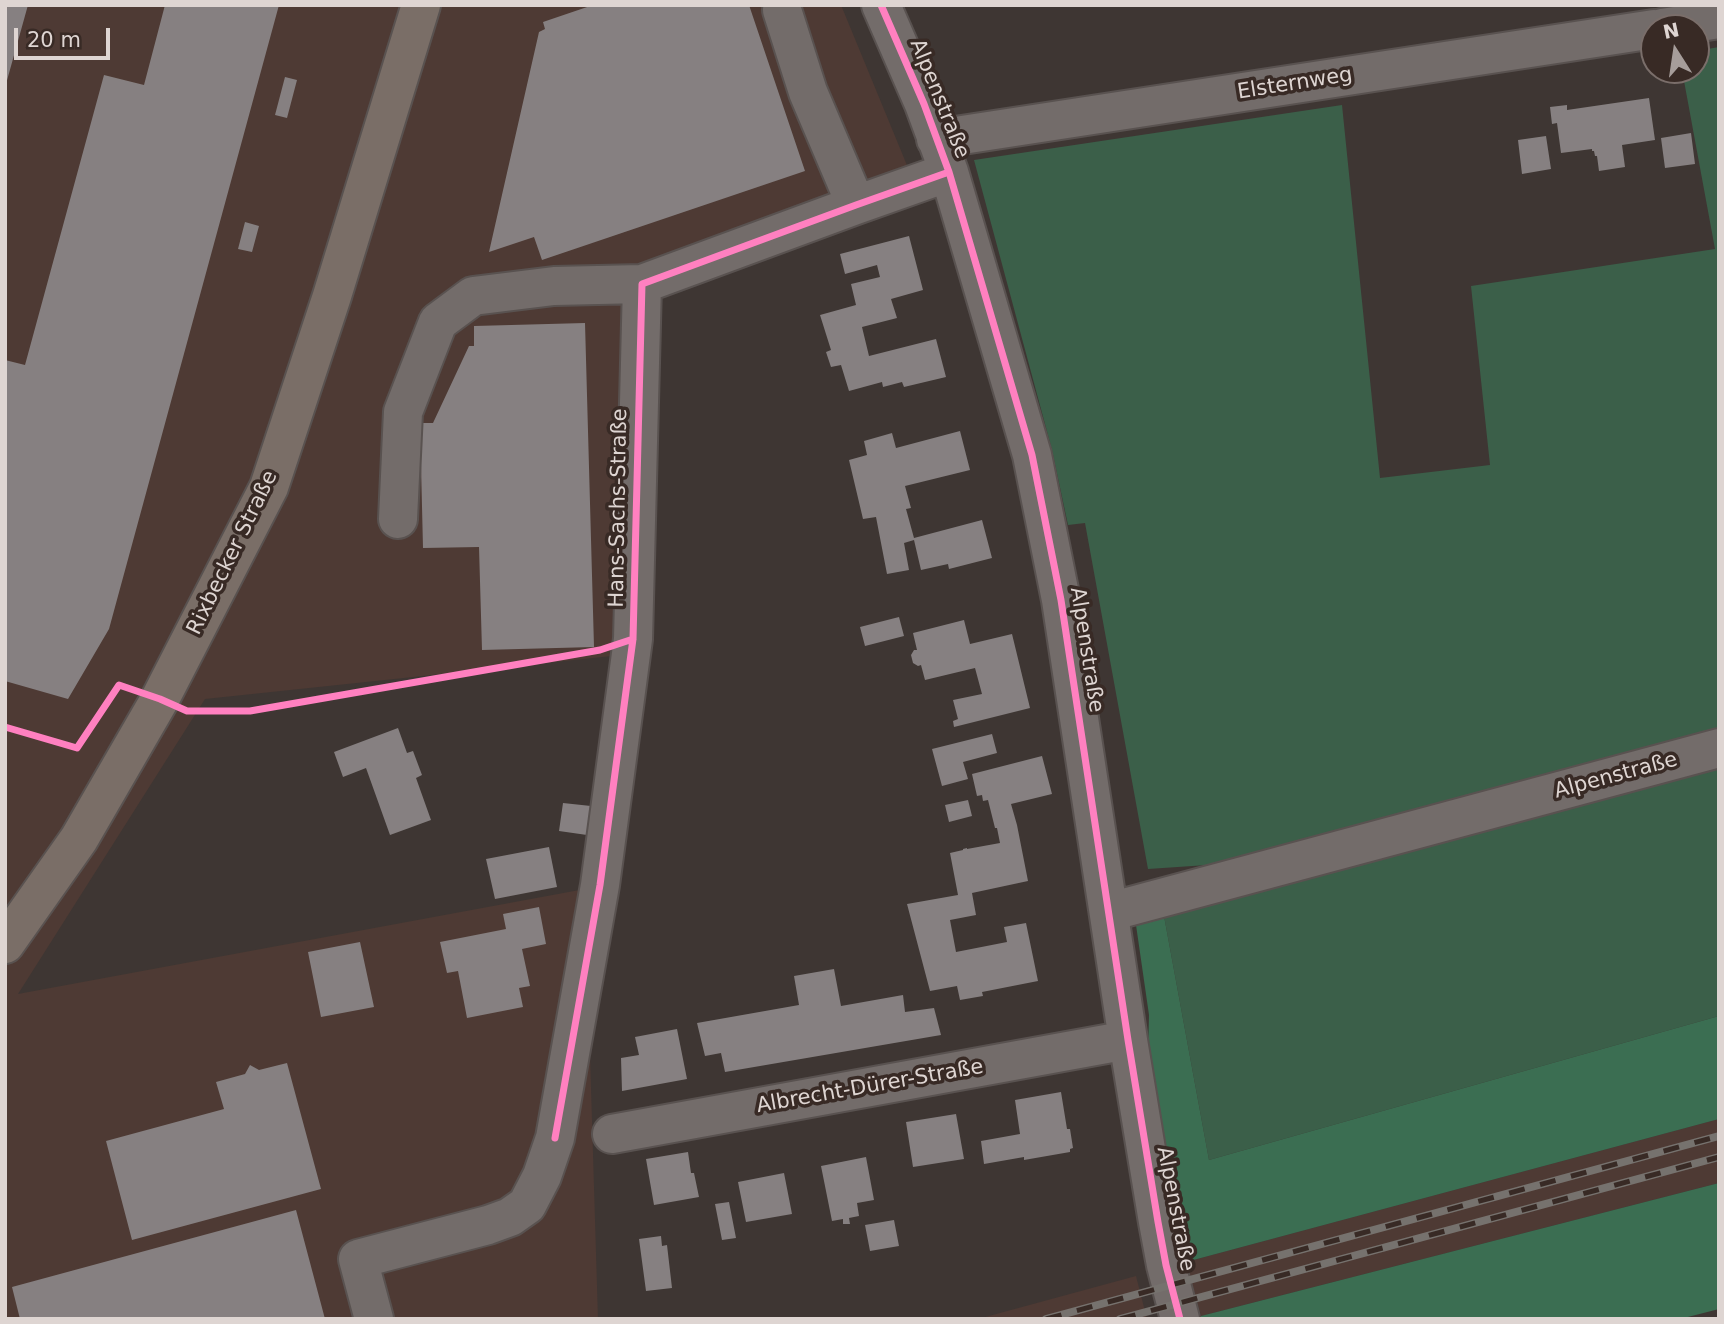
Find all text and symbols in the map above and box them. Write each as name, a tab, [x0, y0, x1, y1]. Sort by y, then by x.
scale bar	[18, 14, 114, 58]
north arrow	[1640, 14, 1710, 84]
text: N	[1661, 18, 1681, 43]
text: 20 m	[27, 28, 81, 52]
street label: Alpenstraße	[904, 36, 974, 162]
street label: Elsternweg	[1236, 62, 1354, 106]
street label: Hans-Sachs-Straße	[605, 408, 633, 608]
street label: Rixbecker Straße	[182, 467, 284, 639]
street label: Alpenstraße	[1064, 586, 1108, 714]
street label: Alpenstraße	[1552, 747, 1680, 805]
street label: Albrecht-Dürer-Straße	[755, 1055, 985, 1119]
street label: Alpenstraße	[1151, 1144, 1199, 1274]

